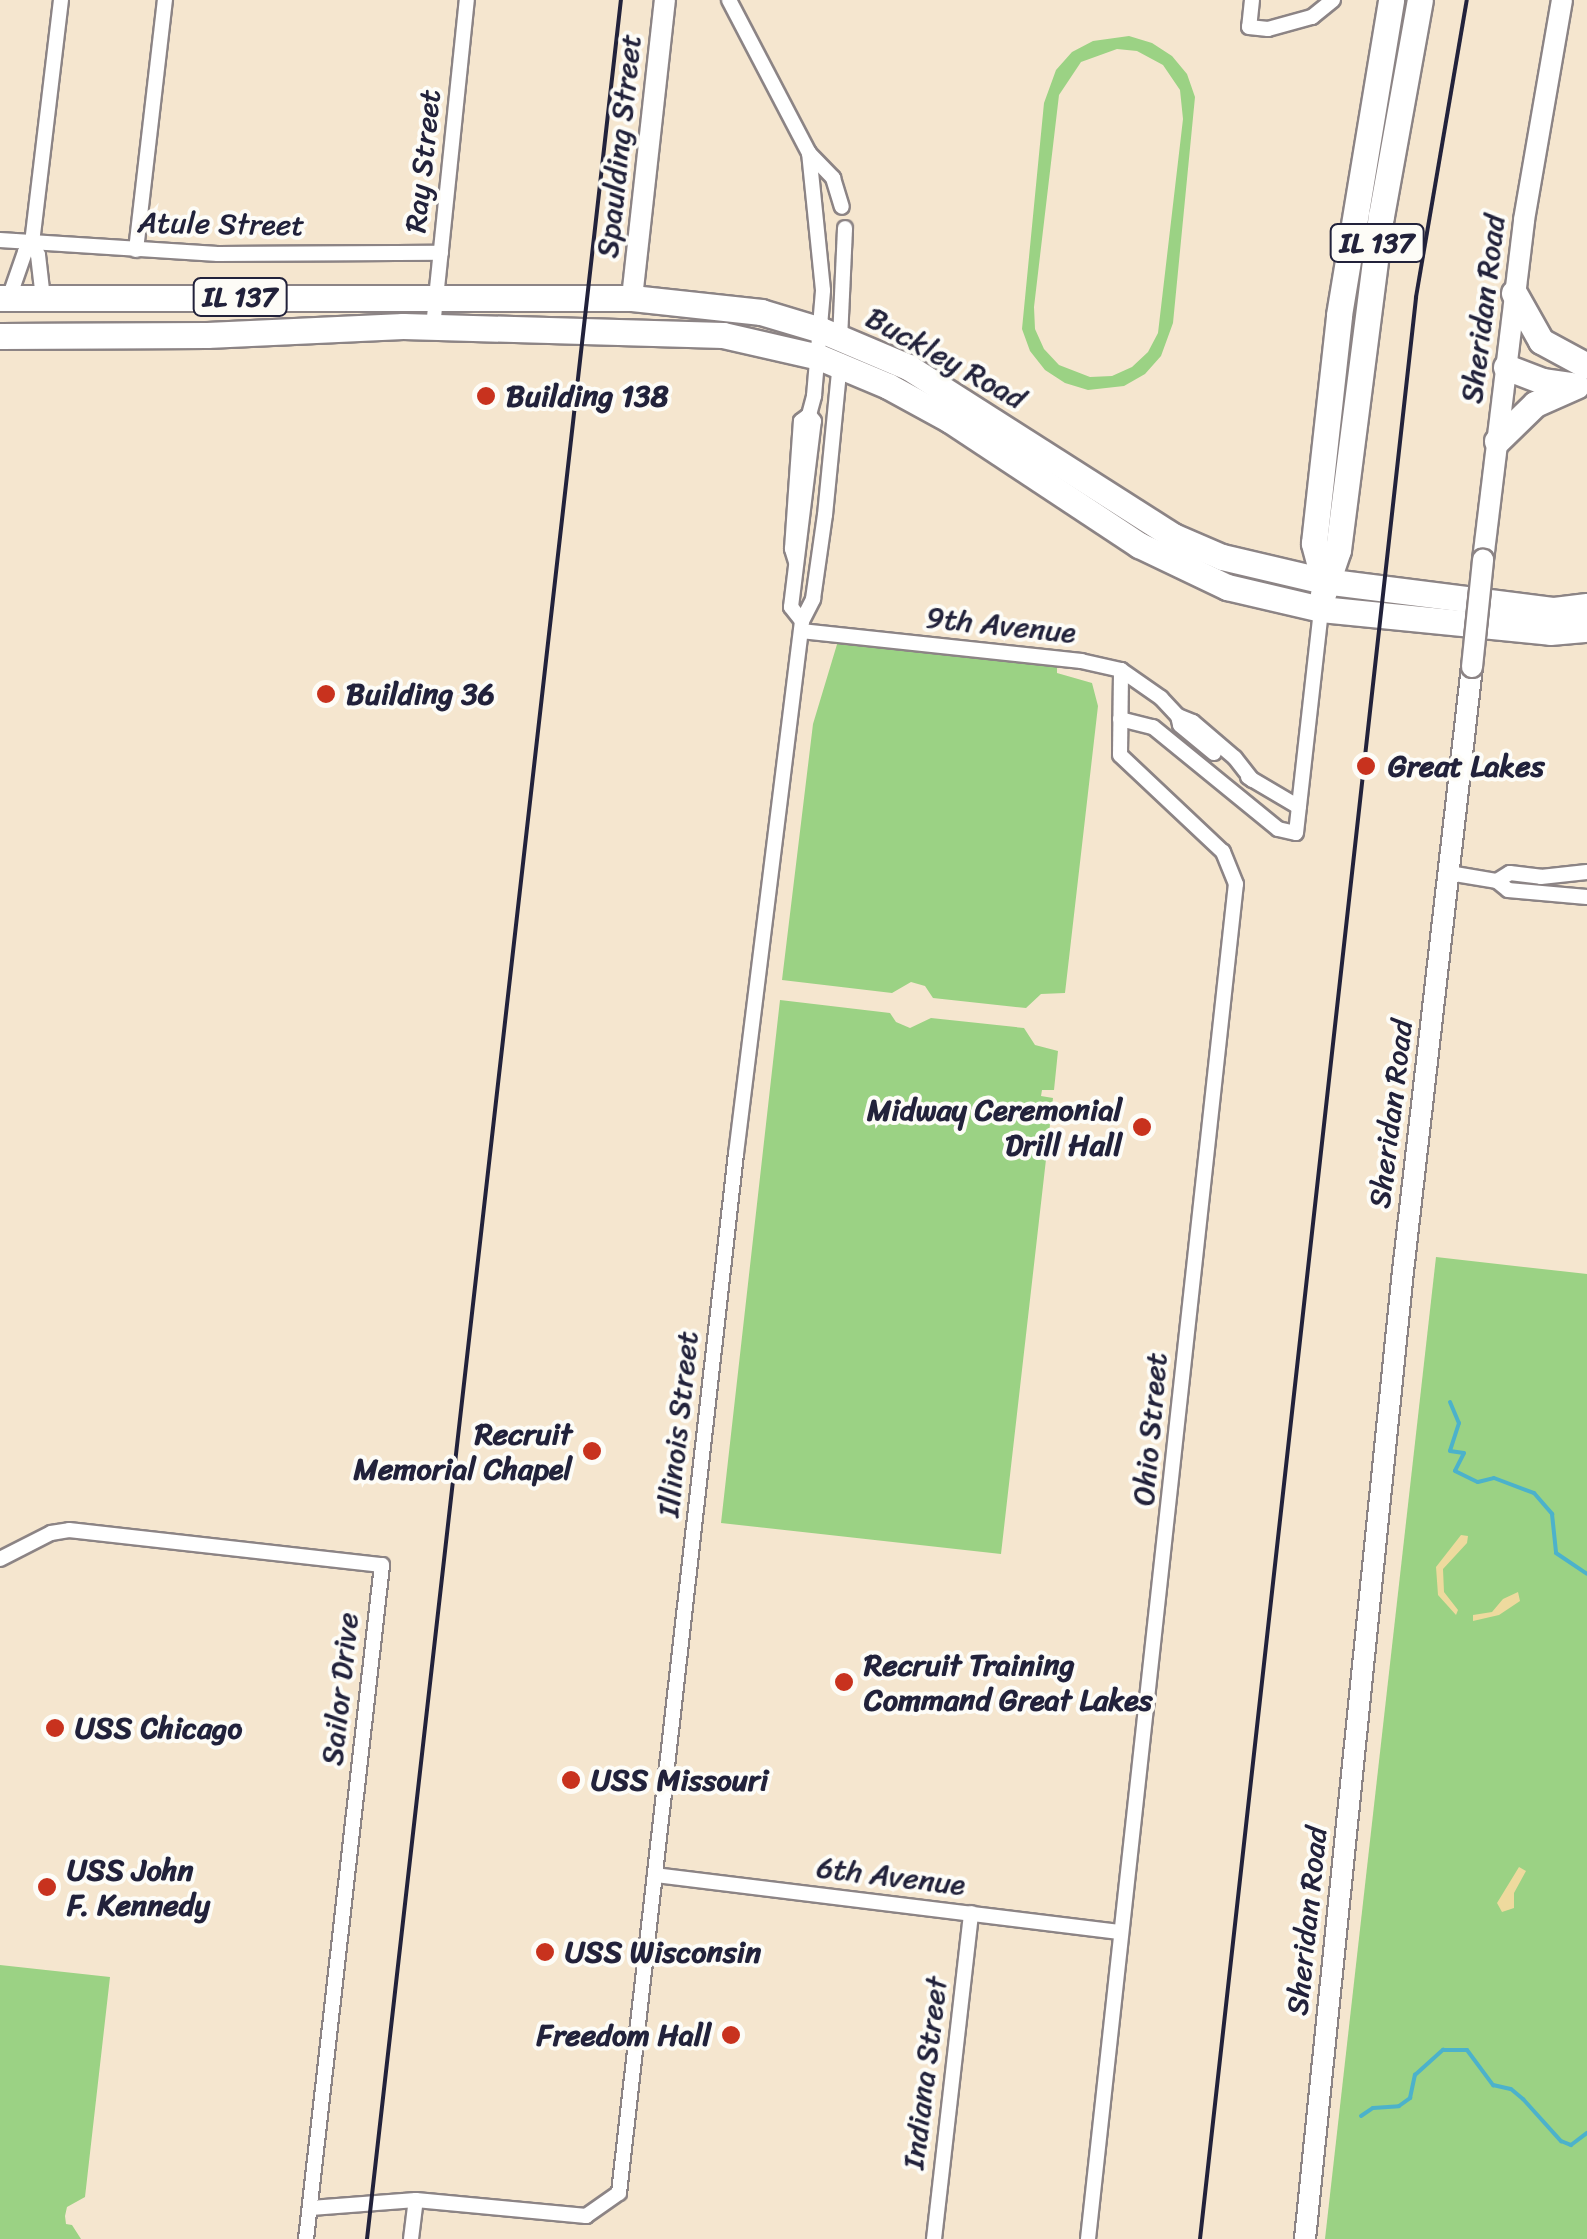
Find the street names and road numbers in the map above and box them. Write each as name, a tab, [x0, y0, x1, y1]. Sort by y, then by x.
street label: Spaulding Street	[589, 32, 649, 260]
street label: Ray Street	[398, 88, 448, 234]
street label: Atule Street	[137, 205, 305, 243]
street label: Sheridan Road	[1454, 213, 1512, 405]
road number: IL 137	[1330, 220, 1424, 266]
road number: IL 137	[192, 274, 288, 320]
street label: Buckley Road	[860, 299, 1032, 417]
street label: 9th Avenue	[924, 599, 1078, 651]
street label: Sheridan Road	[1362, 1018, 1420, 1210]
street label: Illinois Street	[650, 1330, 706, 1518]
street label: Ohio Street	[1125, 1351, 1175, 1507]
street label: Sailor Drive	[314, 1611, 366, 1767]
street label: Sheridan Road	[1279, 1825, 1335, 2017]
street label: 6th Avenue	[815, 1849, 967, 1903]
street label: Indiana Street	[895, 1975, 955, 2171]

